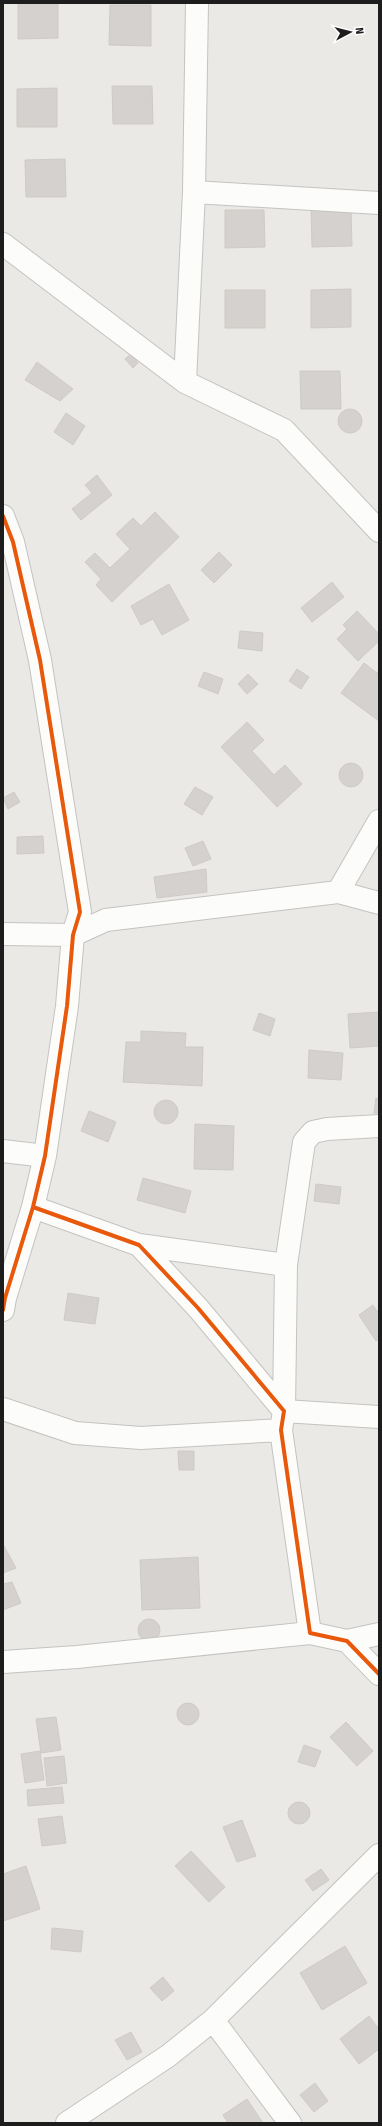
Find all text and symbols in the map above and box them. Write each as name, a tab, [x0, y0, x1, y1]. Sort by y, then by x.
north arrow	[330, 12, 370, 52]
text: N	[353, 27, 366, 35]

